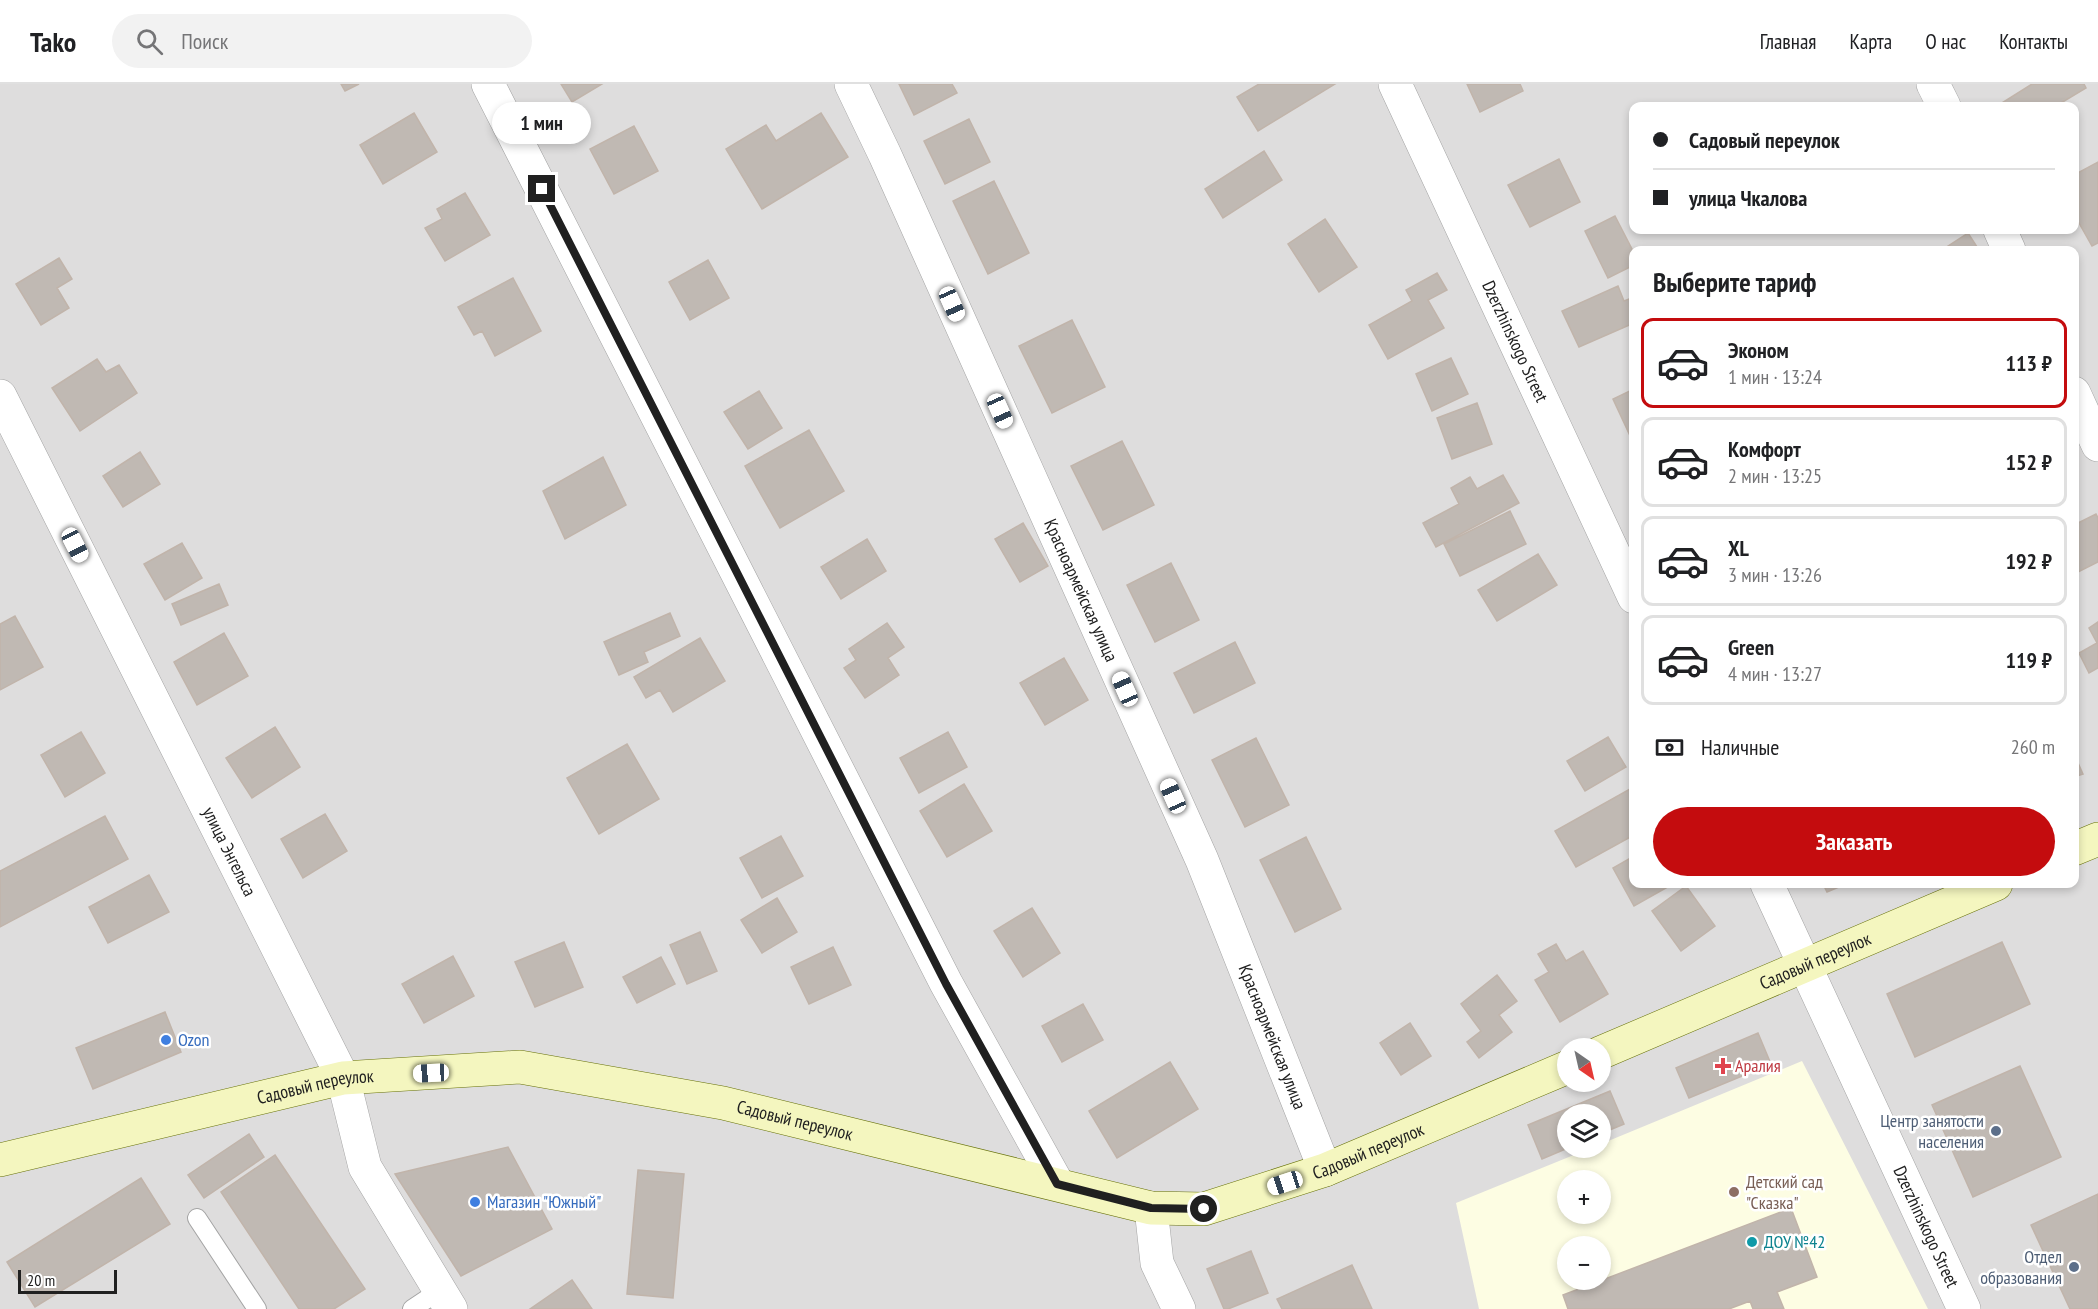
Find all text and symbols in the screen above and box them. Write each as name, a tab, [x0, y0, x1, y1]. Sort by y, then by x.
search box	[112, 14, 532, 68]
text: Tako	[30, 23, 76, 60]
icon: search	[133, 25, 166, 58]
text: Поиск	[181, 27, 228, 55]
text: Главная	[1760, 28, 1816, 55]
text: Карта	[1849, 28, 1892, 55]
text: О нас	[1925, 28, 1966, 55]
text: Контакты	[1999, 28, 2068, 55]
callout: 1 мин	[492, 102, 592, 144]
text: 1 мин	[520, 110, 563, 136]
text: Садовый переулок	[1689, 126, 1840, 154]
route end	[528, 175, 555, 202]
text: улица Чкалова	[1689, 184, 1807, 212]
text: Выберите тариф	[1653, 265, 1816, 299]
street label: Dzerzhinskogo Street	[1477, 277, 1554, 406]
car	[936, 284, 968, 324]
icon: car	[1656, 336, 1710, 390]
text: Эконом	[1728, 336, 1789, 364]
text: 113 ₽	[2005, 349, 2052, 377]
text: 1 мин · 13:24	[1728, 364, 1822, 390]
car	[984, 391, 1016, 431]
icon: car	[1656, 435, 1710, 489]
text: Комфорт	[1728, 435, 1801, 463]
text: 152 ₽	[2005, 448, 2052, 476]
text: 2 мин · 13:25	[1728, 463, 1822, 489]
street label: Красноармейская улица	[1039, 515, 1123, 665]
car	[59, 525, 91, 565]
icon: car	[1656, 534, 1710, 588]
text: XL	[1728, 534, 1749, 562]
text: 192 ₽	[2005, 547, 2052, 575]
text: 3 мин · 13:26	[1728, 562, 1822, 588]
icon: car	[1656, 633, 1710, 687]
text: Green	[1728, 633, 1774, 661]
text: 119 ₽	[2005, 646, 2052, 674]
text: 4 мин · 13:27	[1728, 661, 1822, 687]
car	[1109, 669, 1141, 709]
icon: cash	[1653, 731, 1686, 764]
text: Наличные	[1701, 733, 1779, 761]
text: 260 m	[2011, 734, 2055, 760]
car	[1157, 776, 1189, 816]
street label: улица Энгельса	[198, 803, 262, 900]
button: Заказать	[1653, 807, 2055, 876]
street label: Садовый переулок	[1756, 927, 1874, 995]
street label: Красноармейская улица	[1234, 961, 1312, 1112]
place label: Ozon	[178, 1028, 210, 1051]
marker: Ozon	[159, 1033, 173, 1047]
north arrow	[1557, 1038, 1611, 1092]
map controls	[1557, 1038, 1611, 1290]
place label: Аралия	[1735, 1054, 1781, 1077]
marker: Аралия	[1716, 1059, 1730, 1073]
car	[413, 1063, 449, 1083]
street label: Садовый переулок	[255, 1064, 374, 1109]
street label: Садовый переулок	[734, 1095, 855, 1145]
button: layers	[1557, 1104, 1611, 1158]
place label: Центр занятости населения	[1880, 1109, 1984, 1153]
street label: Садовый переулок	[1310, 1117, 1427, 1184]
marker: Центр занятости населения	[1989, 1124, 2003, 1138]
street label: Dzerzhinskogo Street	[1888, 1162, 1965, 1291]
car	[1265, 1169, 1305, 1197]
button: +	[1557, 1170, 1611, 1224]
place label: Детский сад "Сказка"	[1746, 1170, 1823, 1214]
marker: Детский сад "Сказка"	[1727, 1185, 1741, 1199]
place label: Магазин "Южный"	[487, 1190, 601, 1213]
marker: Магазин "Южный"	[468, 1195, 482, 1209]
route start	[1190, 1195, 1217, 1222]
place label: ДОУ №42	[1764, 1230, 1825, 1253]
marker: ДОУ №42	[1745, 1235, 1759, 1249]
button: −	[1557, 1236, 1611, 1290]
place label: Отдел образования	[1980, 1245, 2062, 1289]
marker: Отдел образования	[2067, 1260, 2081, 1274]
scale bar	[18, 1267, 117, 1294]
text: 20 m	[27, 1270, 55, 1290]

